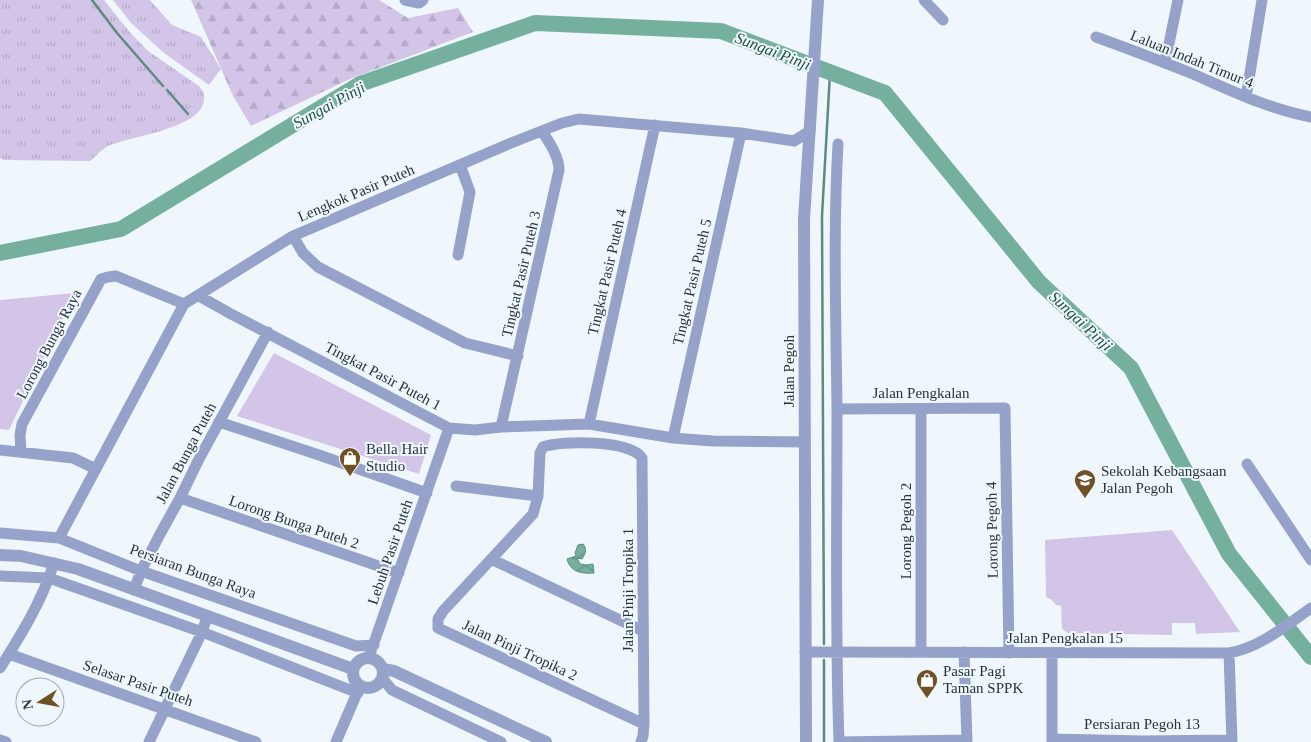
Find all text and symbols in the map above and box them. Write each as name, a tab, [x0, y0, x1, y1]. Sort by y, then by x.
street label: Laluan Indah Timur 4	[1128, 27, 1256, 91]
water label: Sungai Pinji	[732, 29, 813, 74]
water label: Sungai Pinji	[290, 78, 368, 133]
street label: Lengkok Pasir Puteh	[295, 161, 417, 225]
street label: Tingkat Pasir Puteh 4	[585, 207, 629, 337]
street label: Tingkat Pasir Puteh 3	[499, 209, 543, 339]
street label: Tingkat Pasir Puteh 5	[670, 217, 714, 347]
street label: Lorong Bunga Raya	[13, 286, 85, 401]
water label: Sungai Pinji	[1045, 288, 1116, 355]
street label: Jalan Pegoh	[781, 334, 797, 407]
street label: Tingkat Pasir Puteh 1	[322, 339, 444, 413]
street label: Jalan Pengkalan	[872, 385, 970, 401]
street label: Jalan Bunga Puteh	[153, 400, 220, 506]
place label: Bella Hair Studio	[366, 441, 428, 474]
shop icon: Bella Hair Studio	[338, 446, 362, 477]
place label: Sekolah Kebangsaan Jalan Pegoh	[1101, 463, 1227, 496]
school or university icon: Sekolah Kebangsaan Jalan Pegoh	[1073, 468, 1097, 499]
street label: Lorong Pegoh 4	[983, 481, 1001, 578]
street label: Lorong Pegoh 2	[898, 483, 914, 579]
street label: Lorong Bunga Puteh 2	[227, 492, 361, 552]
street label: Lebuh Pasir Puteh	[365, 497, 416, 607]
street label: Jalan Pinji Tropika 1	[620, 528, 636, 652]
street label: Persiaran Bunga Raya	[128, 541, 259, 601]
street label: Jalan Pinji Tropika 2	[460, 616, 580, 684]
street label: Jalan Pengkalan 15	[1007, 630, 1123, 646]
street label: Selasar Pasir Puteh	[81, 657, 195, 709]
place label: Pasar Pagi Taman SPPK	[943, 663, 1023, 696]
shop icon: Pasar Pagi Taman SPPK	[915, 668, 939, 699]
north arrow	[15, 677, 65, 727]
text: N	[19, 698, 36, 711]
street label: Persiaran Pegoh 13	[1084, 716, 1200, 732]

